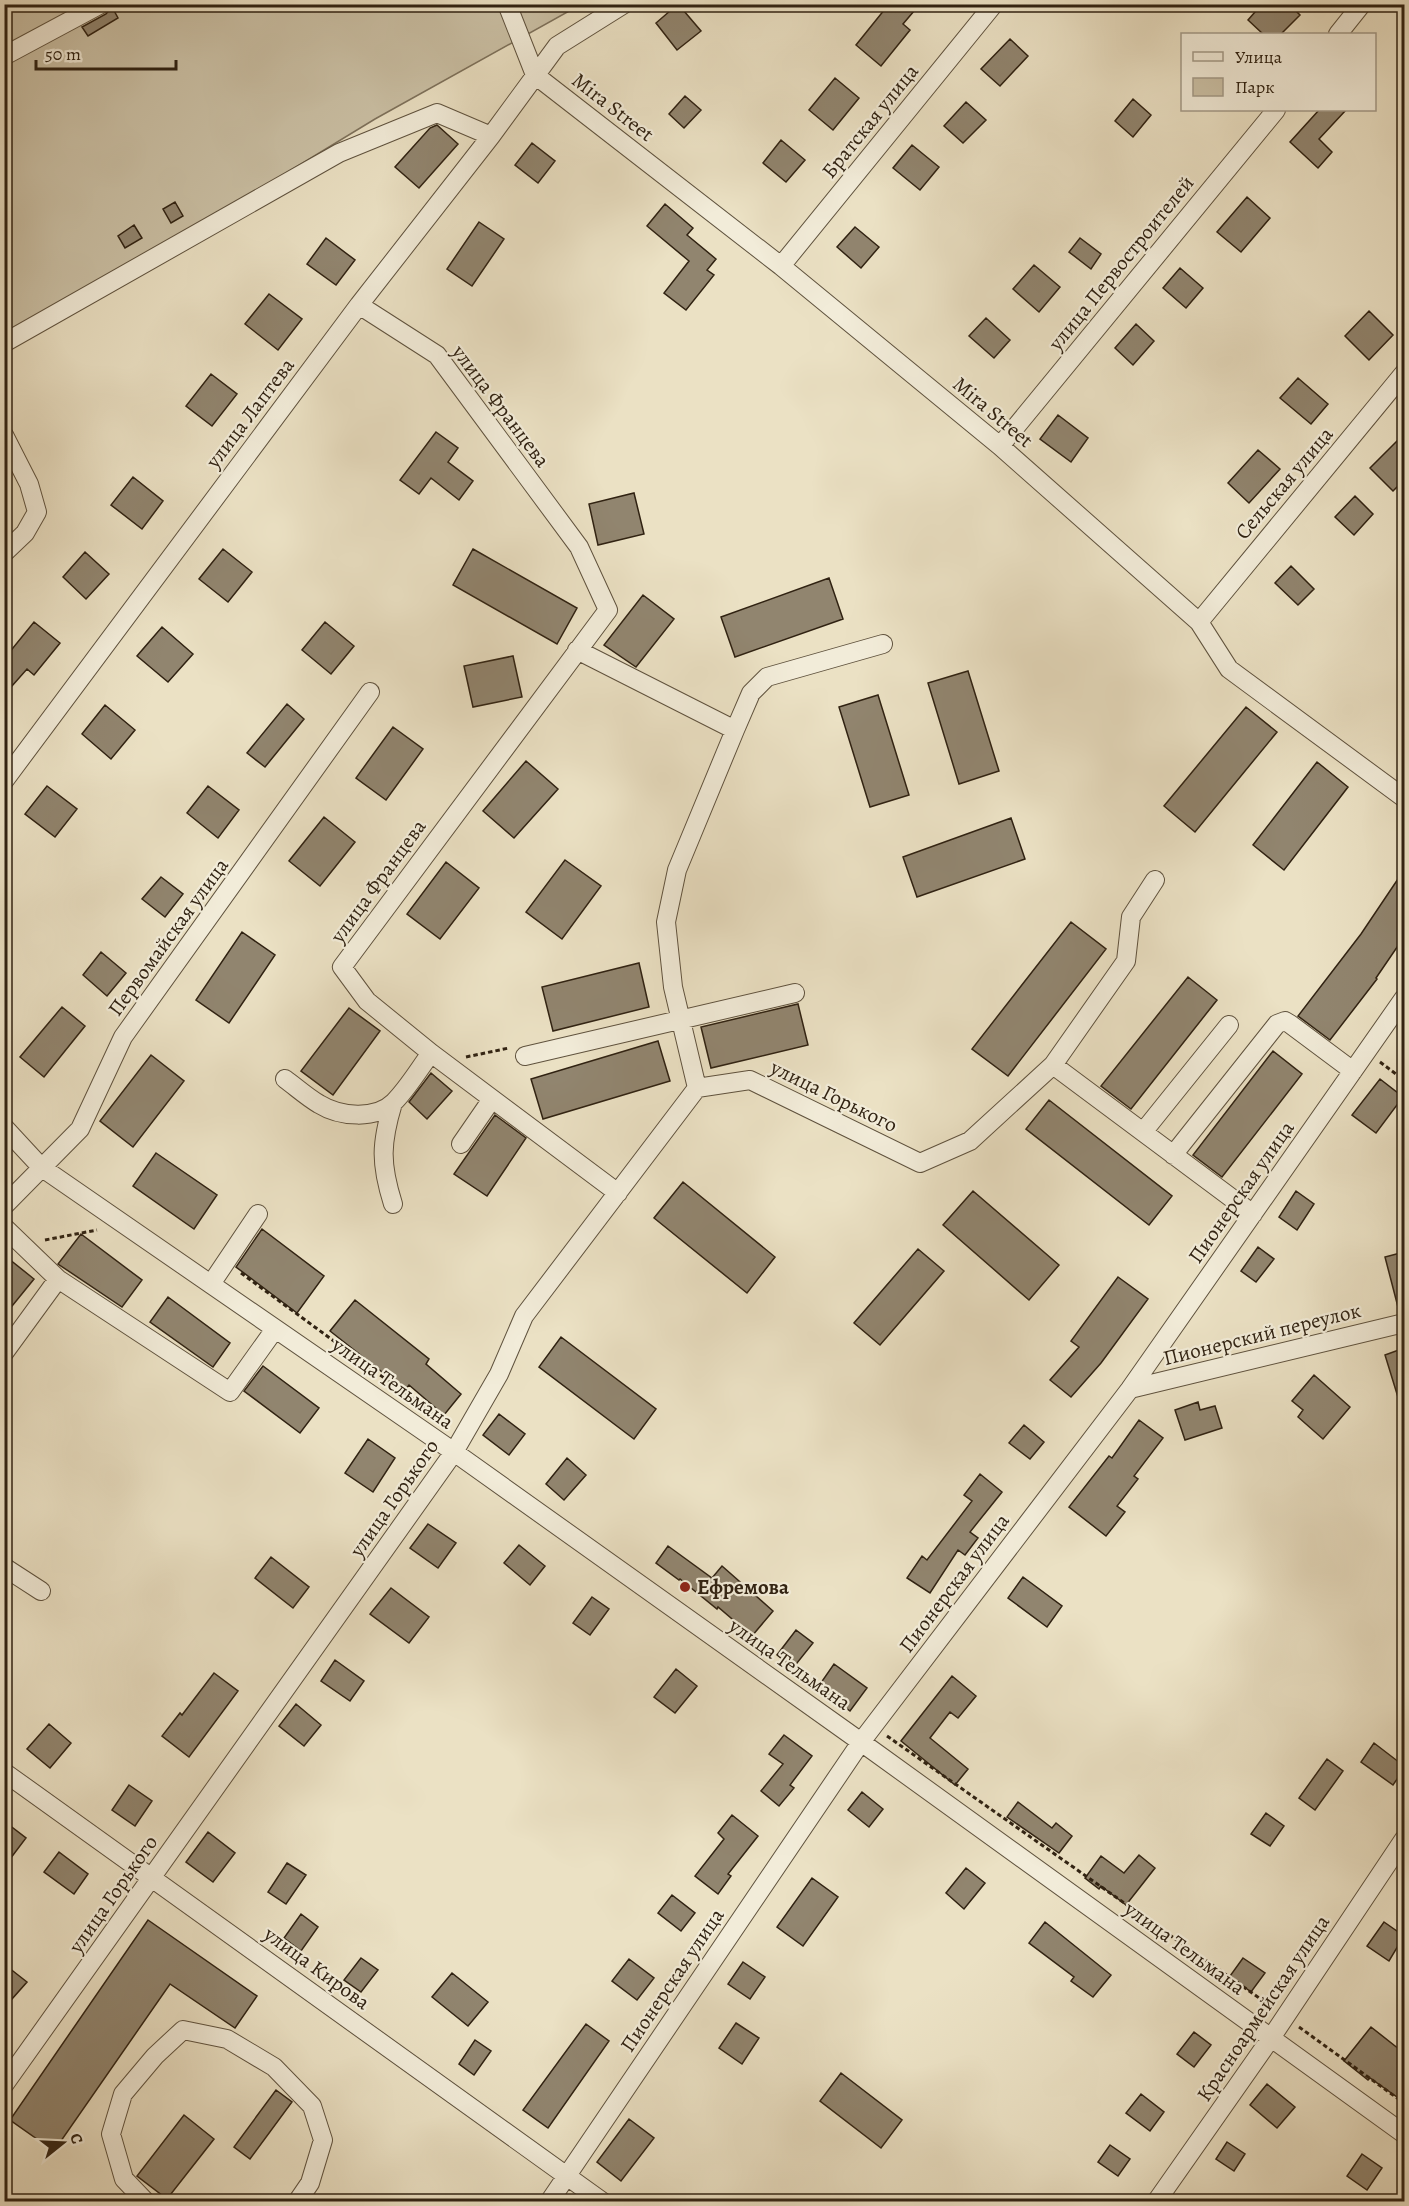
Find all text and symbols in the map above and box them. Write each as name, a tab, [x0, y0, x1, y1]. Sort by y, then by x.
scale bar	[36, 33, 176, 71]
legend	[1181, 33, 1376, 111]
text: 50 m	[45, 42, 81, 66]
text: Улица	[1235, 45, 1283, 69]
street label: Братская улица	[815, 58, 925, 184]
street label: Mira Street	[566, 66, 660, 148]
text: Парк	[1235, 75, 1275, 99]
street label: улица Первостроителей	[1041, 170, 1200, 357]
street label: улица Францева	[445, 338, 556, 473]
street label: улица Лаптева	[199, 352, 301, 475]
street label: Mira Street	[947, 370, 1039, 454]
street label: Сельская улица	[1229, 420, 1340, 545]
street label: улица Францева	[323, 813, 433, 949]
street label: Первомайская улица	[101, 852, 235, 1022]
street label: улица Горького	[765, 1053, 902, 1139]
street label: Пионерская улица	[1181, 1115, 1301, 1269]
street label: Пионерский переулок	[1160, 1296, 1364, 1372]
street label: улица Тельмана	[326, 1330, 460, 1436]
street label: улица Горького	[342, 1433, 445, 1563]
street label: Пионерская улица	[892, 1507, 1016, 1658]
place label: Ефремова	[697, 1573, 789, 1601]
marker: Ефремова	[678, 1580, 692, 1594]
street label: улица Тельмана	[723, 1611, 857, 1717]
street label: улица Горького	[61, 1829, 164, 1959]
street label: улица Тельмана	[1118, 1894, 1251, 2001]
street label: Пионерская улица	[614, 1902, 731, 2057]
street label: Красноармейская улица	[1190, 1909, 1336, 2107]
street label: улица Кирова	[257, 1919, 376, 2016]
north arrow	[33, 2113, 93, 2173]
text: С	[64, 2131, 88, 2147]

